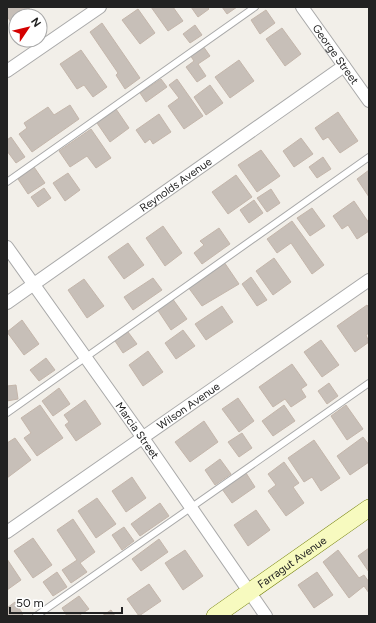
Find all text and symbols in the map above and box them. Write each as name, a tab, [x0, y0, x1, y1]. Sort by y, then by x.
north arrow	[8, 8, 48, 48]
text: N	[28, 15, 44, 30]
street label: George Street	[310, 22, 361, 87]
street label: Reynolds Avenue	[137, 155, 214, 214]
street label: Wilson Avenue	[155, 379, 222, 432]
street label: Marcia Street	[113, 399, 162, 461]
street label: Farragut Avenue	[255, 533, 329, 591]
scale bar	[10, 589, 122, 615]
text: 50 m	[16, 596, 44, 610]

